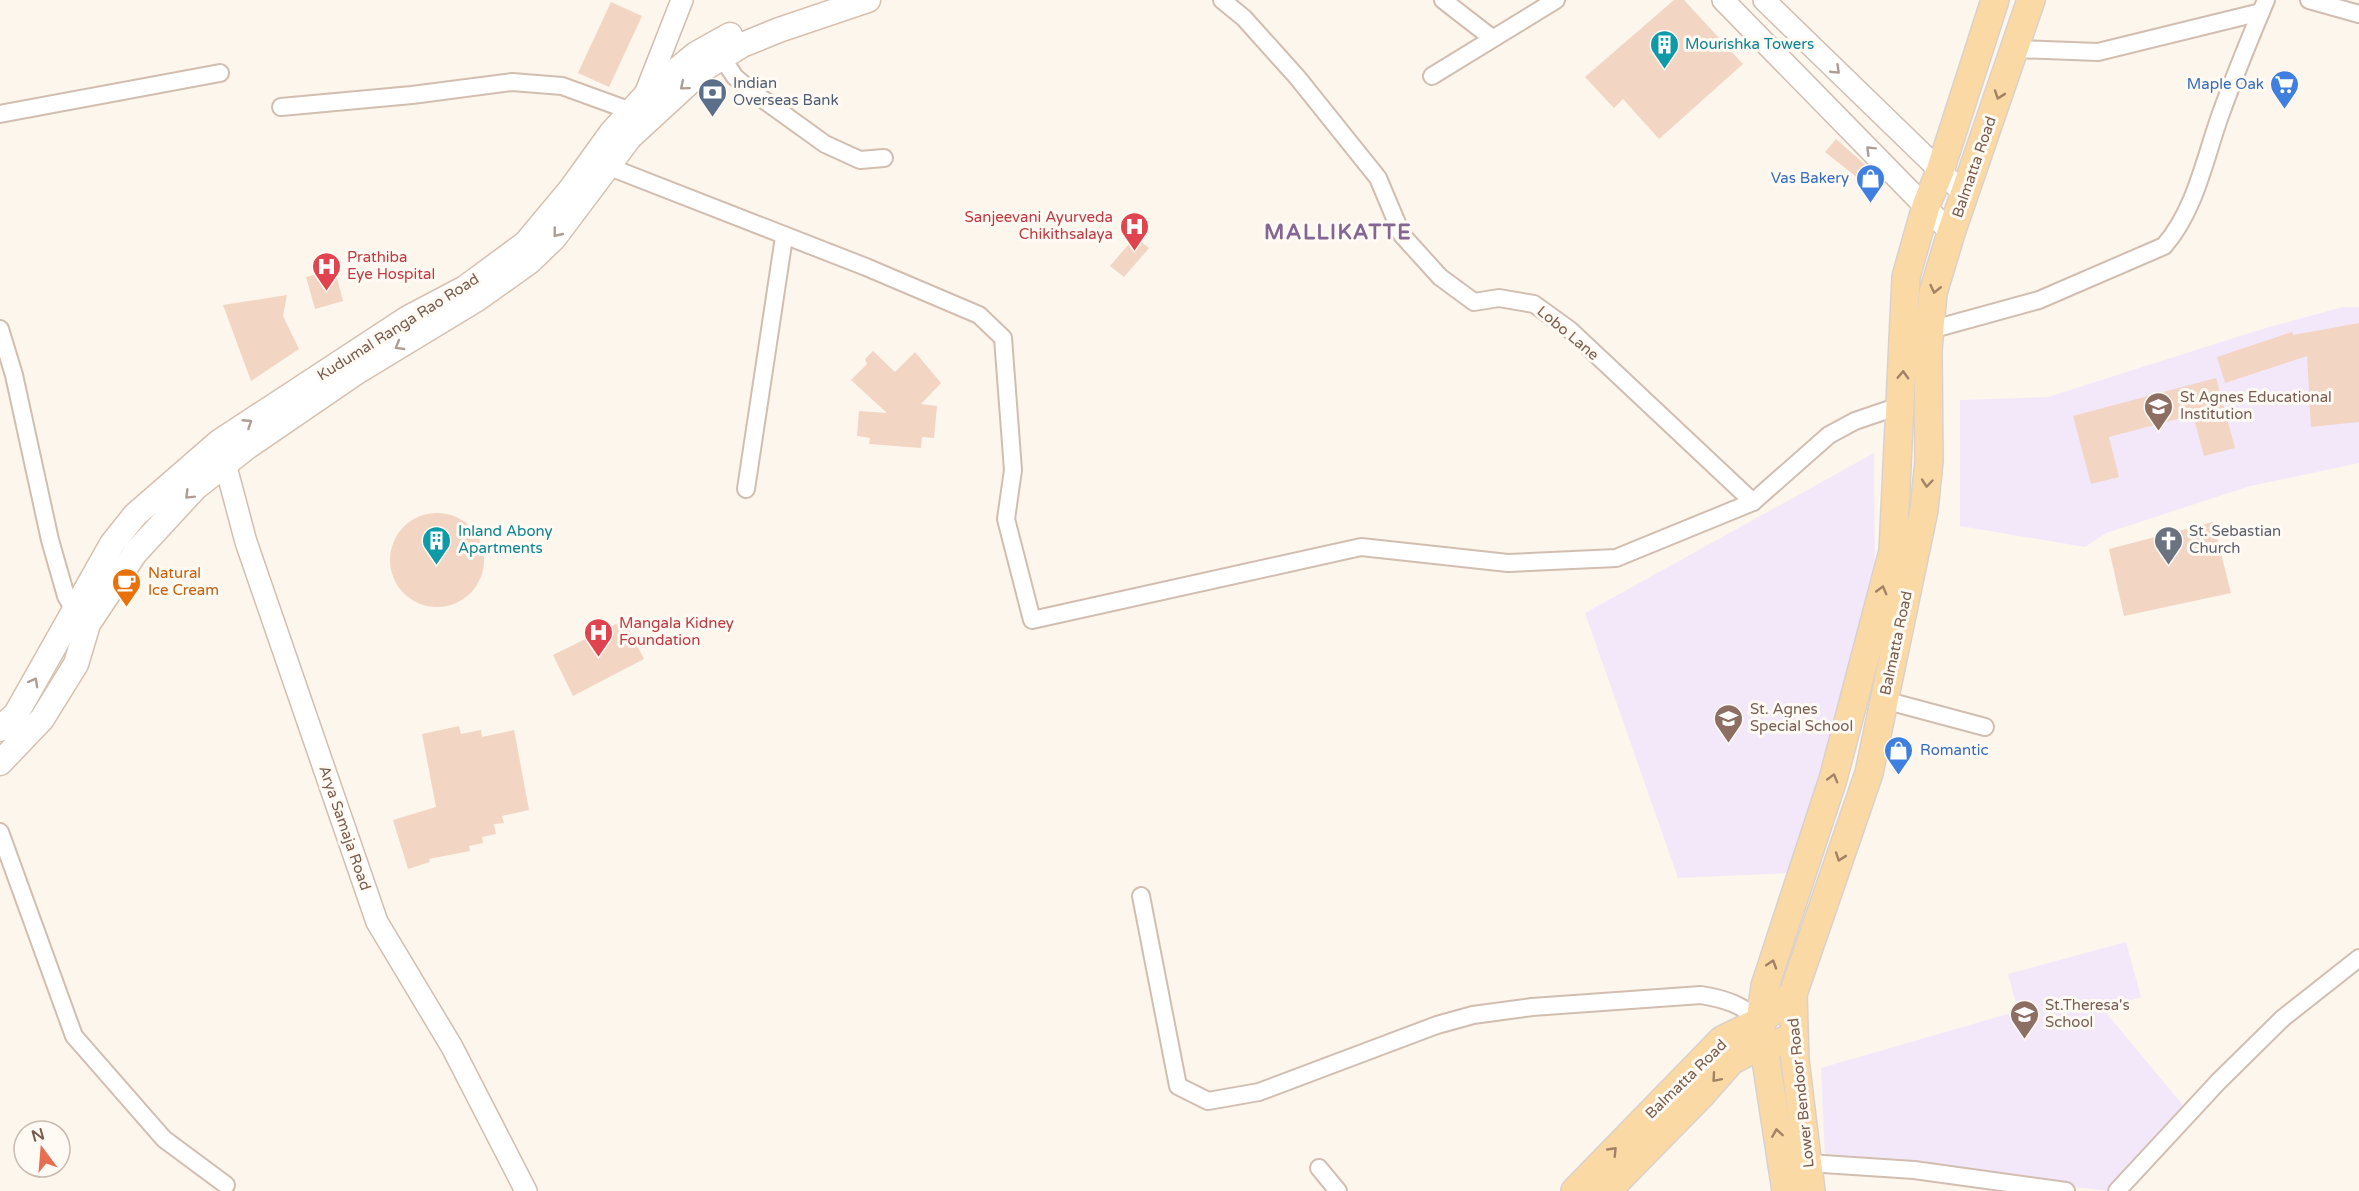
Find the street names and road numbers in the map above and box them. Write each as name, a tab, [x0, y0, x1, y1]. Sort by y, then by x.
street label: Balmatta Road	[1948, 114, 2000, 220]
street label: Kudumal Ranga Rao Road	[314, 270, 482, 384]
street label: Lobo Lane	[1534, 302, 1602, 364]
street label: Balmatta Road	[1876, 589, 1916, 697]
street label: Arya Samaja Road	[315, 763, 375, 893]
street label: Lower Bendoor Road	[1784, 1017, 1818, 1169]
street label: Balmatta Road	[1642, 1036, 1730, 1122]

